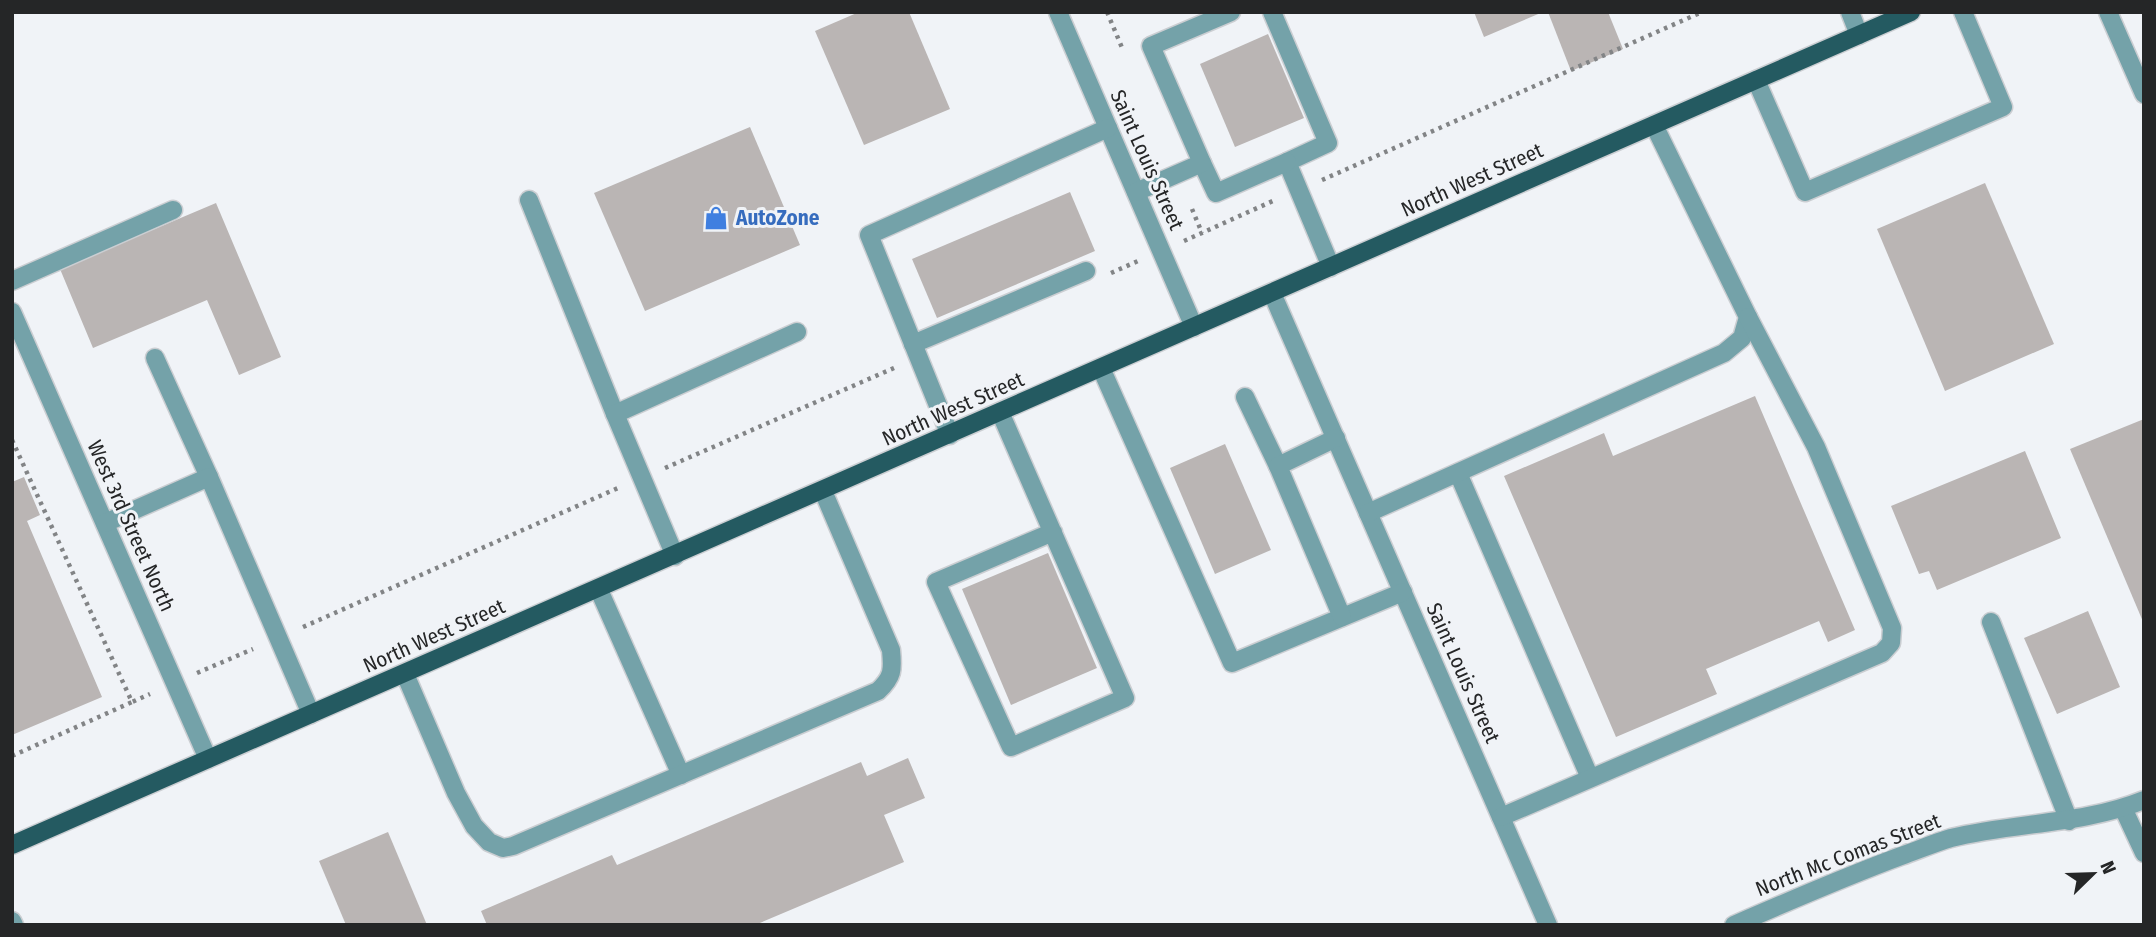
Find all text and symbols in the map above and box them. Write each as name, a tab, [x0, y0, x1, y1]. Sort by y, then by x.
street label: Saint Louis Street	[1105, 86, 1190, 234]
street label: North West Street	[1397, 137, 1547, 223]
shop icon: AutoZone	[702, 204, 730, 232]
place label: AutoZone	[735, 205, 820, 231]
street label: North West Street	[878, 366, 1028, 452]
street label: West 3rd Street North	[82, 436, 180, 616]
street label: North West Street	[359, 593, 509, 679]
street label: Saint Louis Street	[1421, 599, 1506, 747]
street label: North Mc Comas Street	[1752, 808, 1944, 902]
north arrow	[2058, 839, 2128, 909]
text: N	[2095, 858, 2121, 877]

